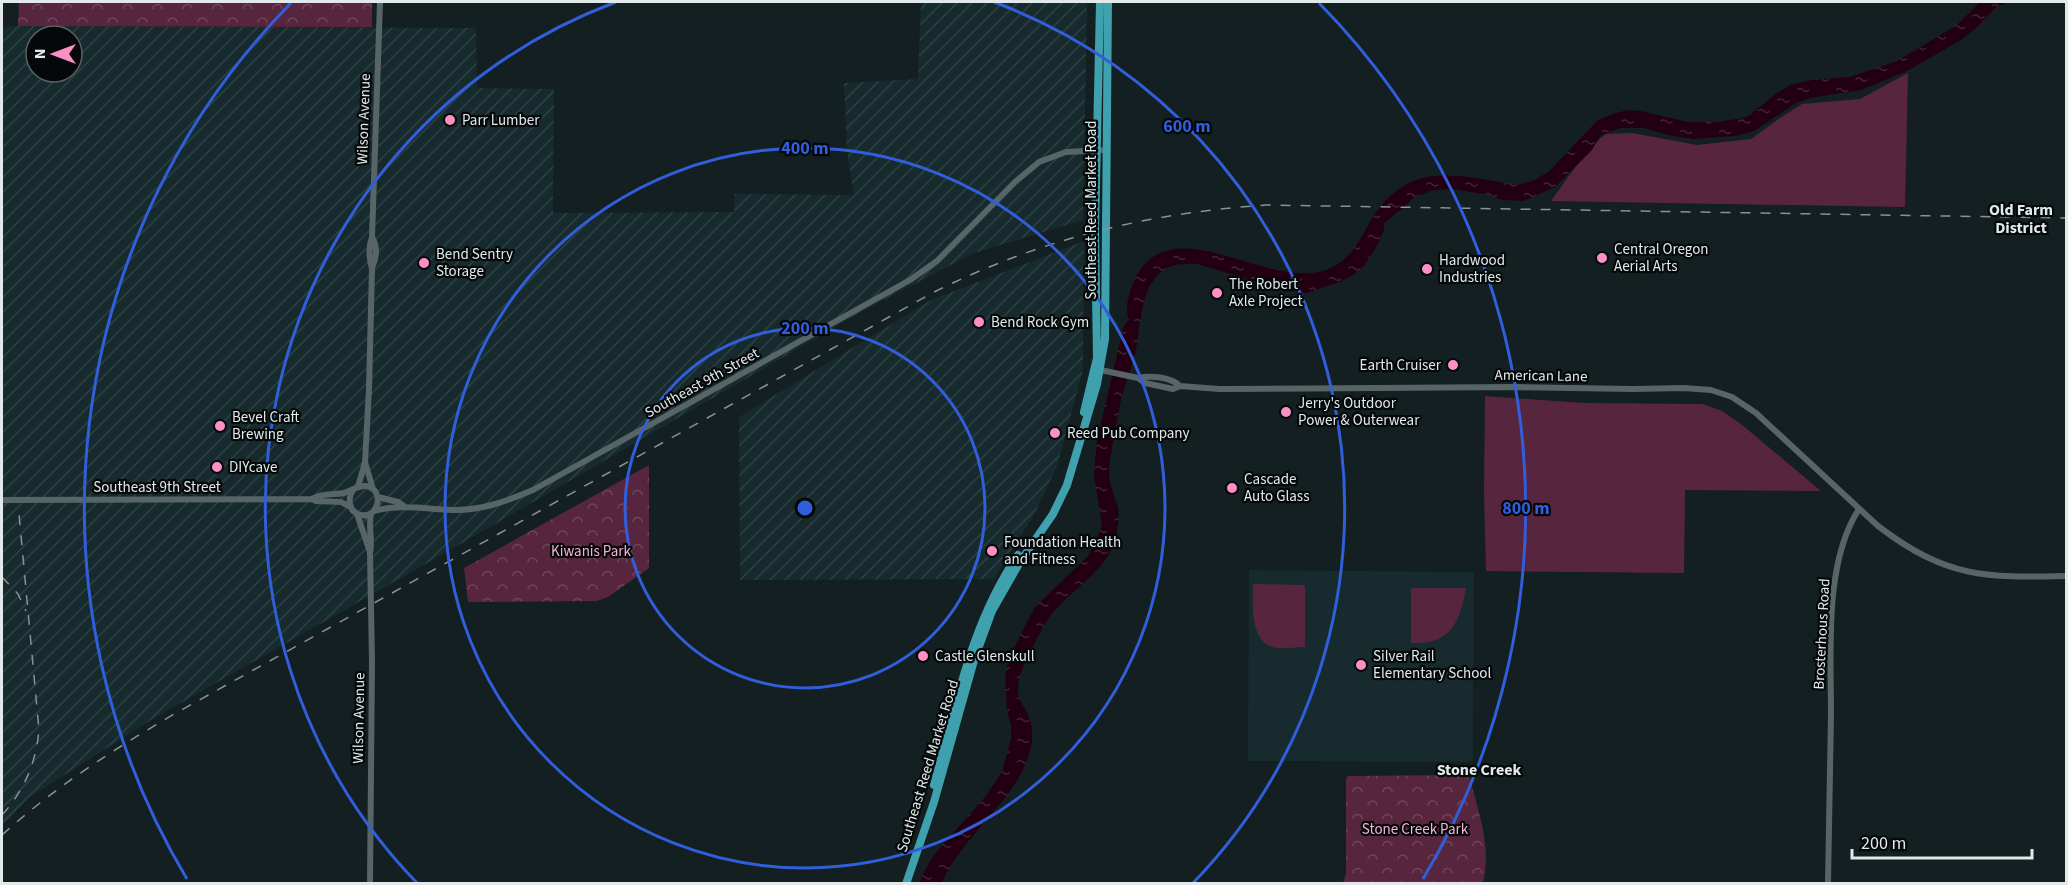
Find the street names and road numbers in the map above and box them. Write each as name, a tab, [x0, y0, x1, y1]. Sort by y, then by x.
street label: Wilson Avenue	[352, 73, 376, 165]
street label: Southeast Reed Market Road	[1081, 120, 1102, 300]
street label: Southeast 9th Street	[641, 343, 763, 423]
street label: American Lane	[1494, 365, 1588, 387]
street label: Southeast 9th Street	[93, 477, 221, 498]
street label: Brosterhous Road	[1809, 578, 1835, 690]
street label: Wilson Avenue	[348, 672, 370, 764]
street label: Southeast Reed Market Road	[892, 677, 964, 855]

